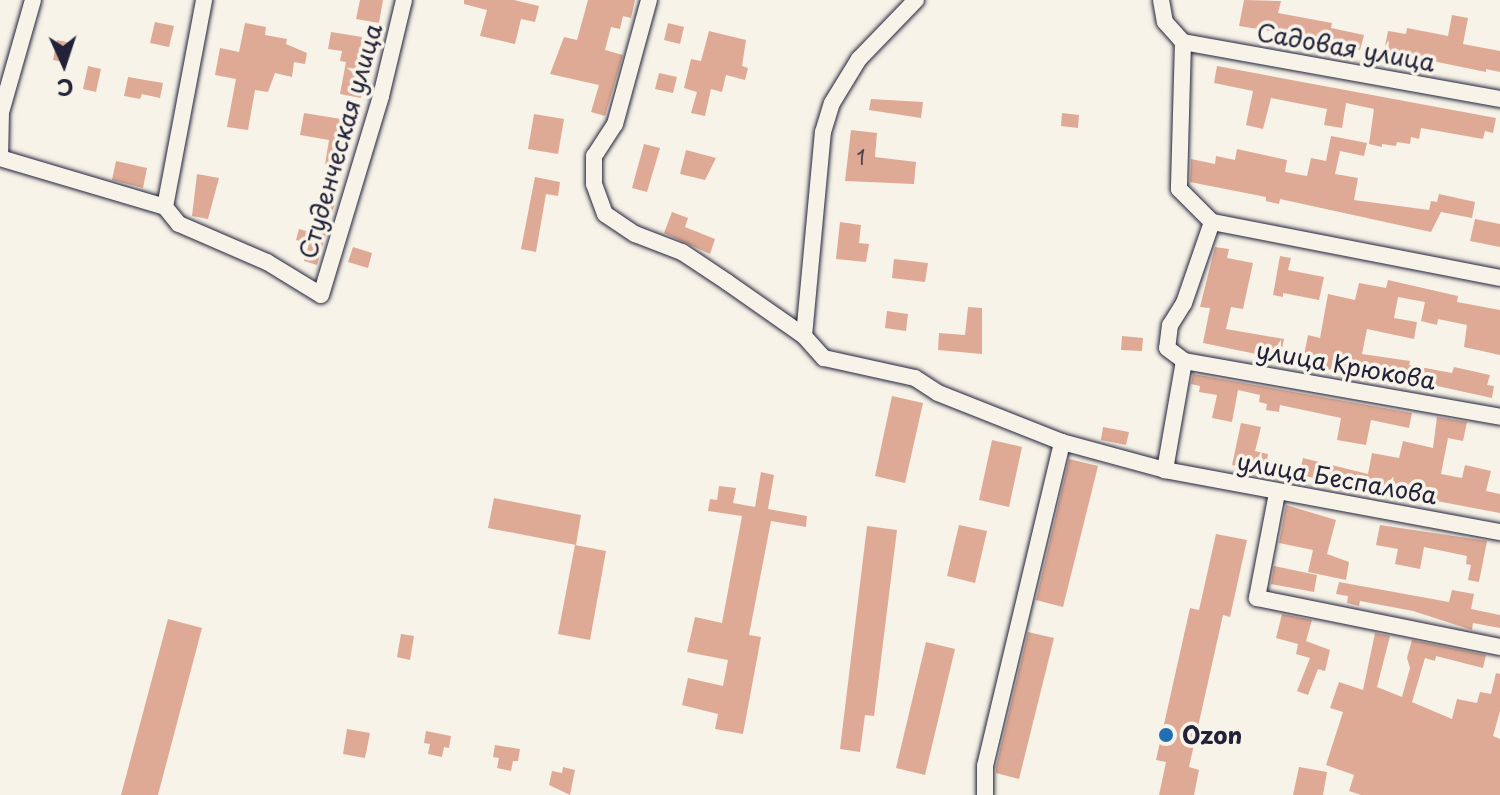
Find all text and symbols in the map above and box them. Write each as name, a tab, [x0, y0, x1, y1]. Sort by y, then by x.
street label: Садовая улица	[1254, 17, 1438, 77]
street label: Студенческая улица	[292, 19, 388, 263]
north arrow	[24, 24, 104, 104]
text: С	[56, 72, 74, 105]
house number: 1	[857, 145, 865, 169]
street label: улица Крюкова	[1253, 335, 1439, 395]
street label: улица Беспалова	[1234, 446, 1440, 510]
place label: Ozon	[1182, 721, 1242, 749]
marker: Ozon	[1157, 726, 1175, 744]

